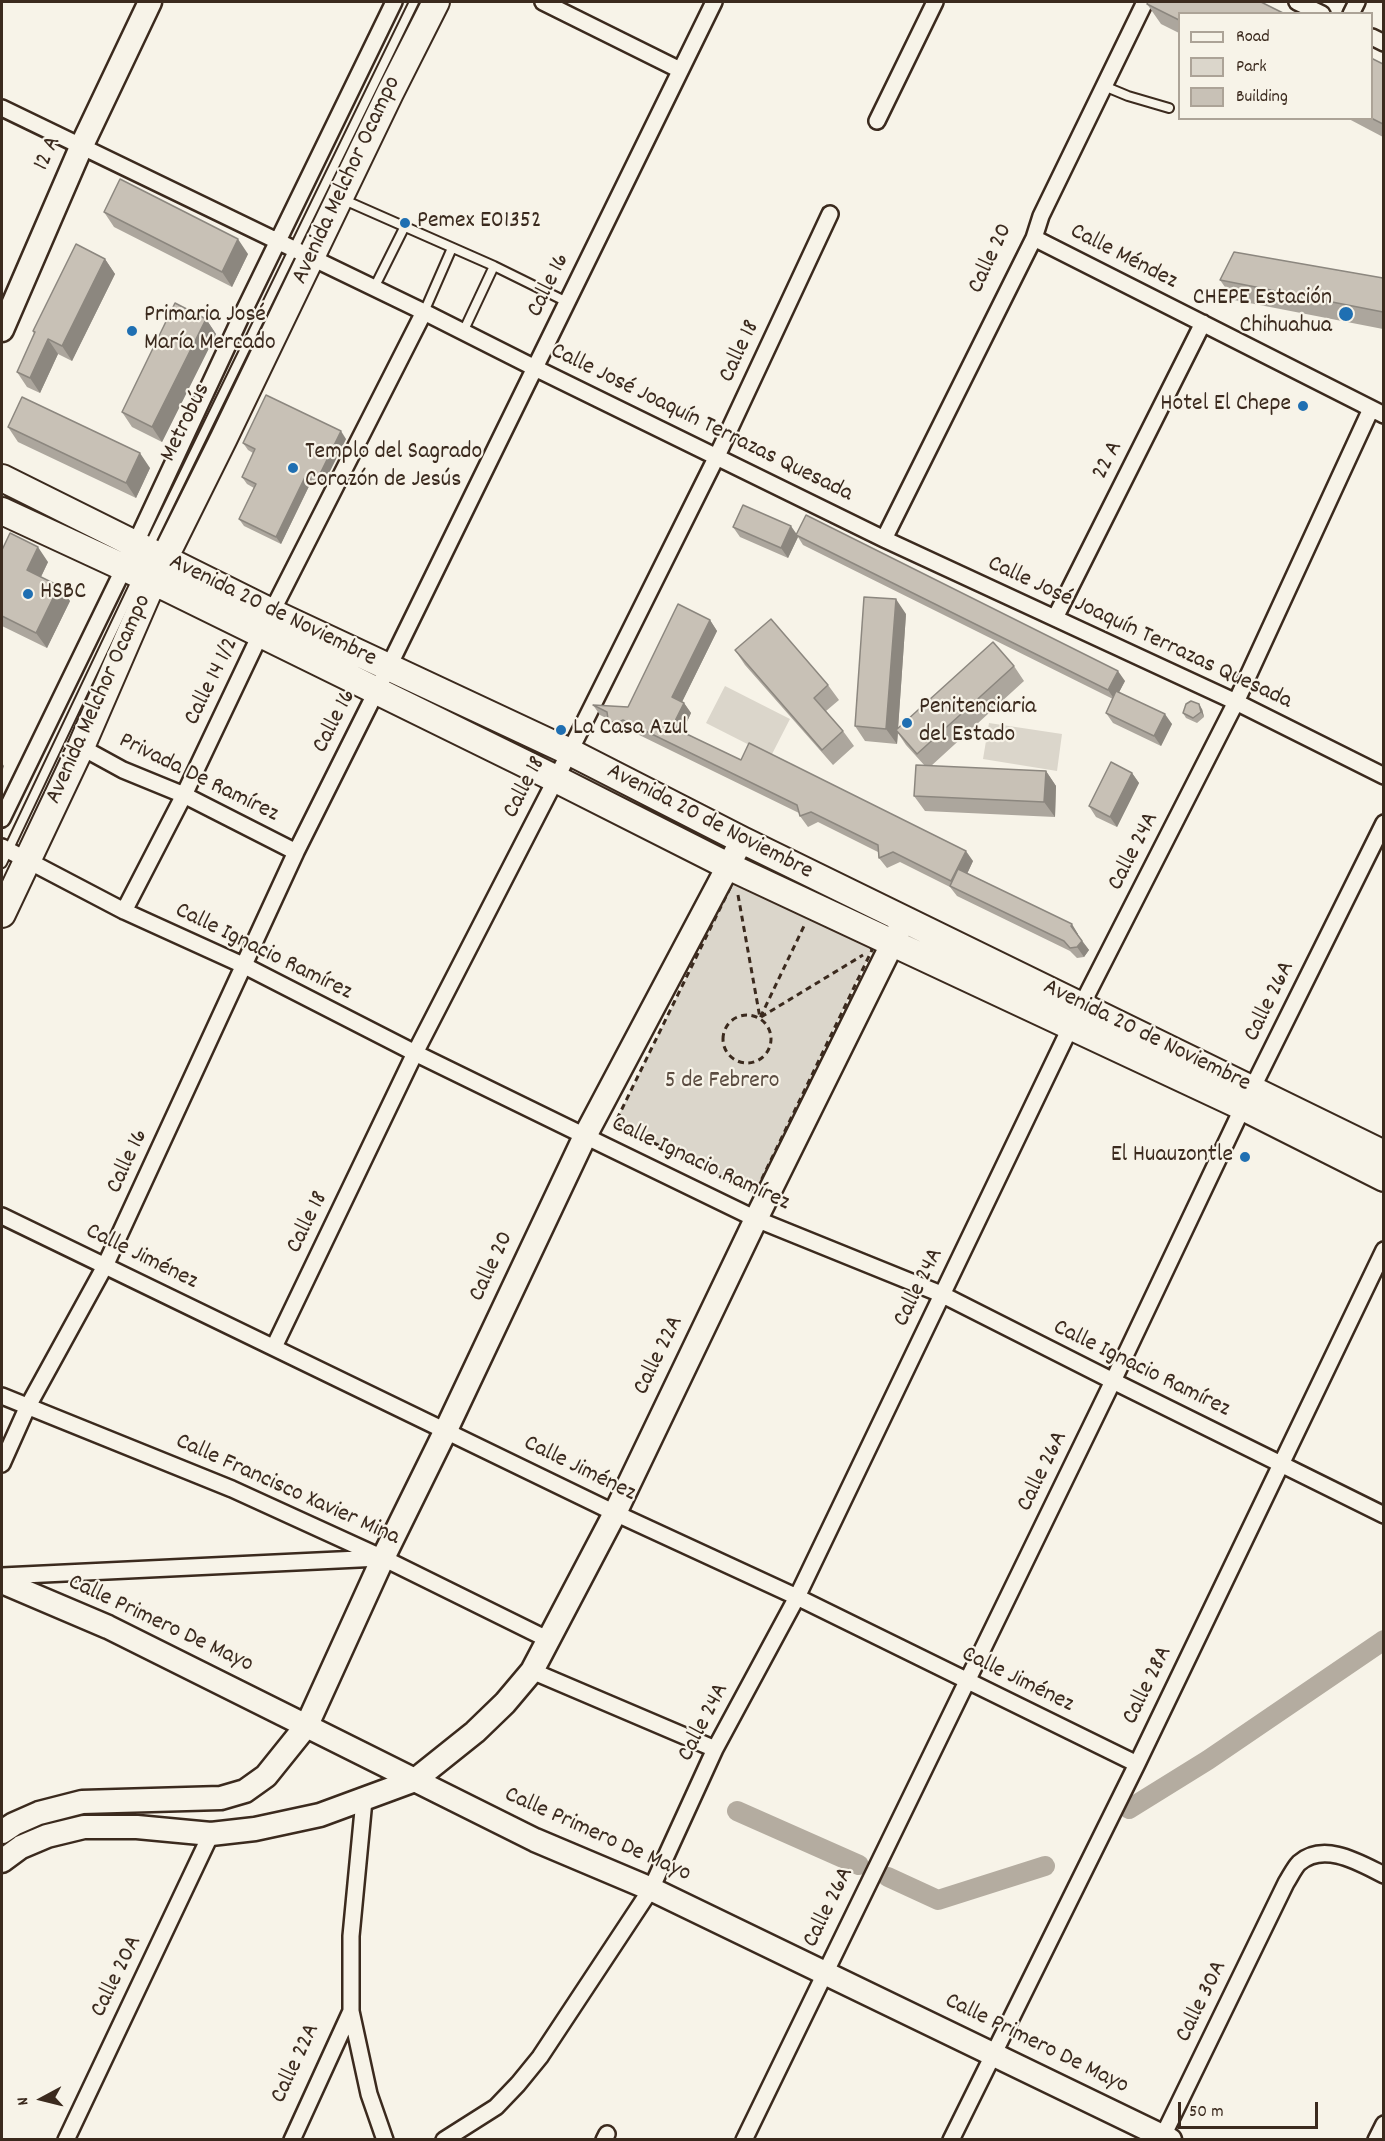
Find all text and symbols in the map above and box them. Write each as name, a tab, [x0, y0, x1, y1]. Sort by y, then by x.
legend	[1178, 12, 1373, 120]
text: Road	[1236, 25, 1270, 50]
text: Park	[1236, 55, 1267, 80]
street label: Avenida Melchor Ocampo	[287, 72, 409, 290]
text: Building	[1236, 85, 1288, 110]
street label: 12 A	[29, 132, 69, 176]
place label: Pemex E01352	[417, 209, 541, 237]
marker: Pemex E01352	[398, 216, 412, 230]
street label: Calle 20	[963, 219, 1021, 299]
street label: Calle Méndez	[1064, 219, 1182, 297]
street label: Calle 16	[522, 249, 578, 323]
place label: CHEPE Estación Chihuahua	[1193, 286, 1332, 342]
place label: Primaria José María Mercado	[144, 303, 276, 359]
marker: CHEPE Estación Chihuahua	[1337, 305, 1355, 323]
street label: Calle 18	[714, 316, 768, 388]
marker: Primaria José María Mercado	[125, 324, 139, 338]
street label: Calle José Joaquín Terrazas Quesada	[545, 338, 857, 510]
street label: Metrobús	[156, 379, 218, 467]
place label: Hotel El Chepe	[1160, 392, 1291, 420]
marker: Hotel El Chepe	[1296, 399, 1310, 413]
street label: 22 A	[1087, 437, 1131, 485]
place label: Templo del Sagrado Corazón de Jesús	[305, 440, 482, 496]
marker: Templo del Sagrado Corazón de Jesús	[286, 461, 300, 475]
street label: Avenida 20 de Noviembre	[164, 549, 380, 675]
street label: Calle José Joaquín Terrazas Quesada	[982, 551, 1296, 717]
place label: HSBC	[40, 580, 86, 608]
marker: HSBC	[21, 587, 35, 601]
street label: Avenida Melchor Ocampo	[41, 591, 159, 809]
street label: Calle 14 1/2	[179, 633, 247, 731]
street label: Calle 16	[308, 685, 364, 759]
place label: Penitenciaria del Estado	[919, 695, 1036, 751]
place label: La Casa Azul	[573, 716, 688, 744]
marker: Penitenciaria del Estado	[900, 716, 914, 730]
marker: La Casa Azul	[554, 723, 568, 737]
street label: Privada De Ramírez	[113, 728, 283, 830]
street label: Calle 18	[498, 752, 554, 824]
street label: Avenida 20 de Noviembre	[601, 759, 817, 887]
street label: Calle 24A	[1103, 808, 1167, 896]
street label: Calle Ignacio Ramírez	[170, 898, 356, 1008]
street label: Calle 26A	[1239, 957, 1303, 1047]
street label: Avenida 20 de Noviembre	[1038, 974, 1254, 1100]
park label: 5 de Febrero	[665, 1069, 779, 1097]
street label: Calle Ignacio Ramírez	[606, 1111, 794, 1219]
street label: Calle 16	[102, 1125, 156, 1199]
place label: El Huauzontle	[1111, 1143, 1233, 1171]
marker: El Huauzontle	[1238, 1150, 1252, 1164]
street label: Calle 18	[282, 1187, 336, 1259]
street label: Calle Jiménez	[80, 1218, 202, 1298]
street label: Calle 20	[464, 1227, 522, 1307]
street label: Calle 24A	[889, 1244, 951, 1332]
street label: Calle 22A	[628, 1312, 692, 1400]
street label: Calle Ignacio Ramírez	[1048, 1315, 1234, 1425]
street label: Calle 26A	[1012, 1427, 1076, 1517]
street label: Calle Francisco Xavier Mina	[170, 1429, 404, 1553]
street label: Calle Jiménez	[518, 1430, 640, 1510]
street label: Calle Primero De Mayo	[63, 1569, 257, 1681]
street label: Calle Jiménez	[956, 1641, 1078, 1721]
street label: Calle 28A	[1118, 1642, 1180, 1730]
street label: Calle 24A	[673, 1679, 737, 1767]
street label: Calle Primero De Mayo	[499, 1782, 695, 1890]
street label: Calle 26A	[798, 1863, 862, 1953]
street label: Calle 20A	[86, 1931, 150, 2023]
street label: Calle 30A	[1171, 1956, 1235, 2048]
street label: Calle Primero De Mayo	[939, 1988, 1133, 2102]
street label: Calle 22A	[266, 2020, 328, 2108]
north arrow	[12, 2069, 72, 2129]
scale bar	[1181, 2090, 1320, 2128]
text: N	[12, 2096, 36, 2107]
text: 50 m	[1189, 2100, 1224, 2125]

